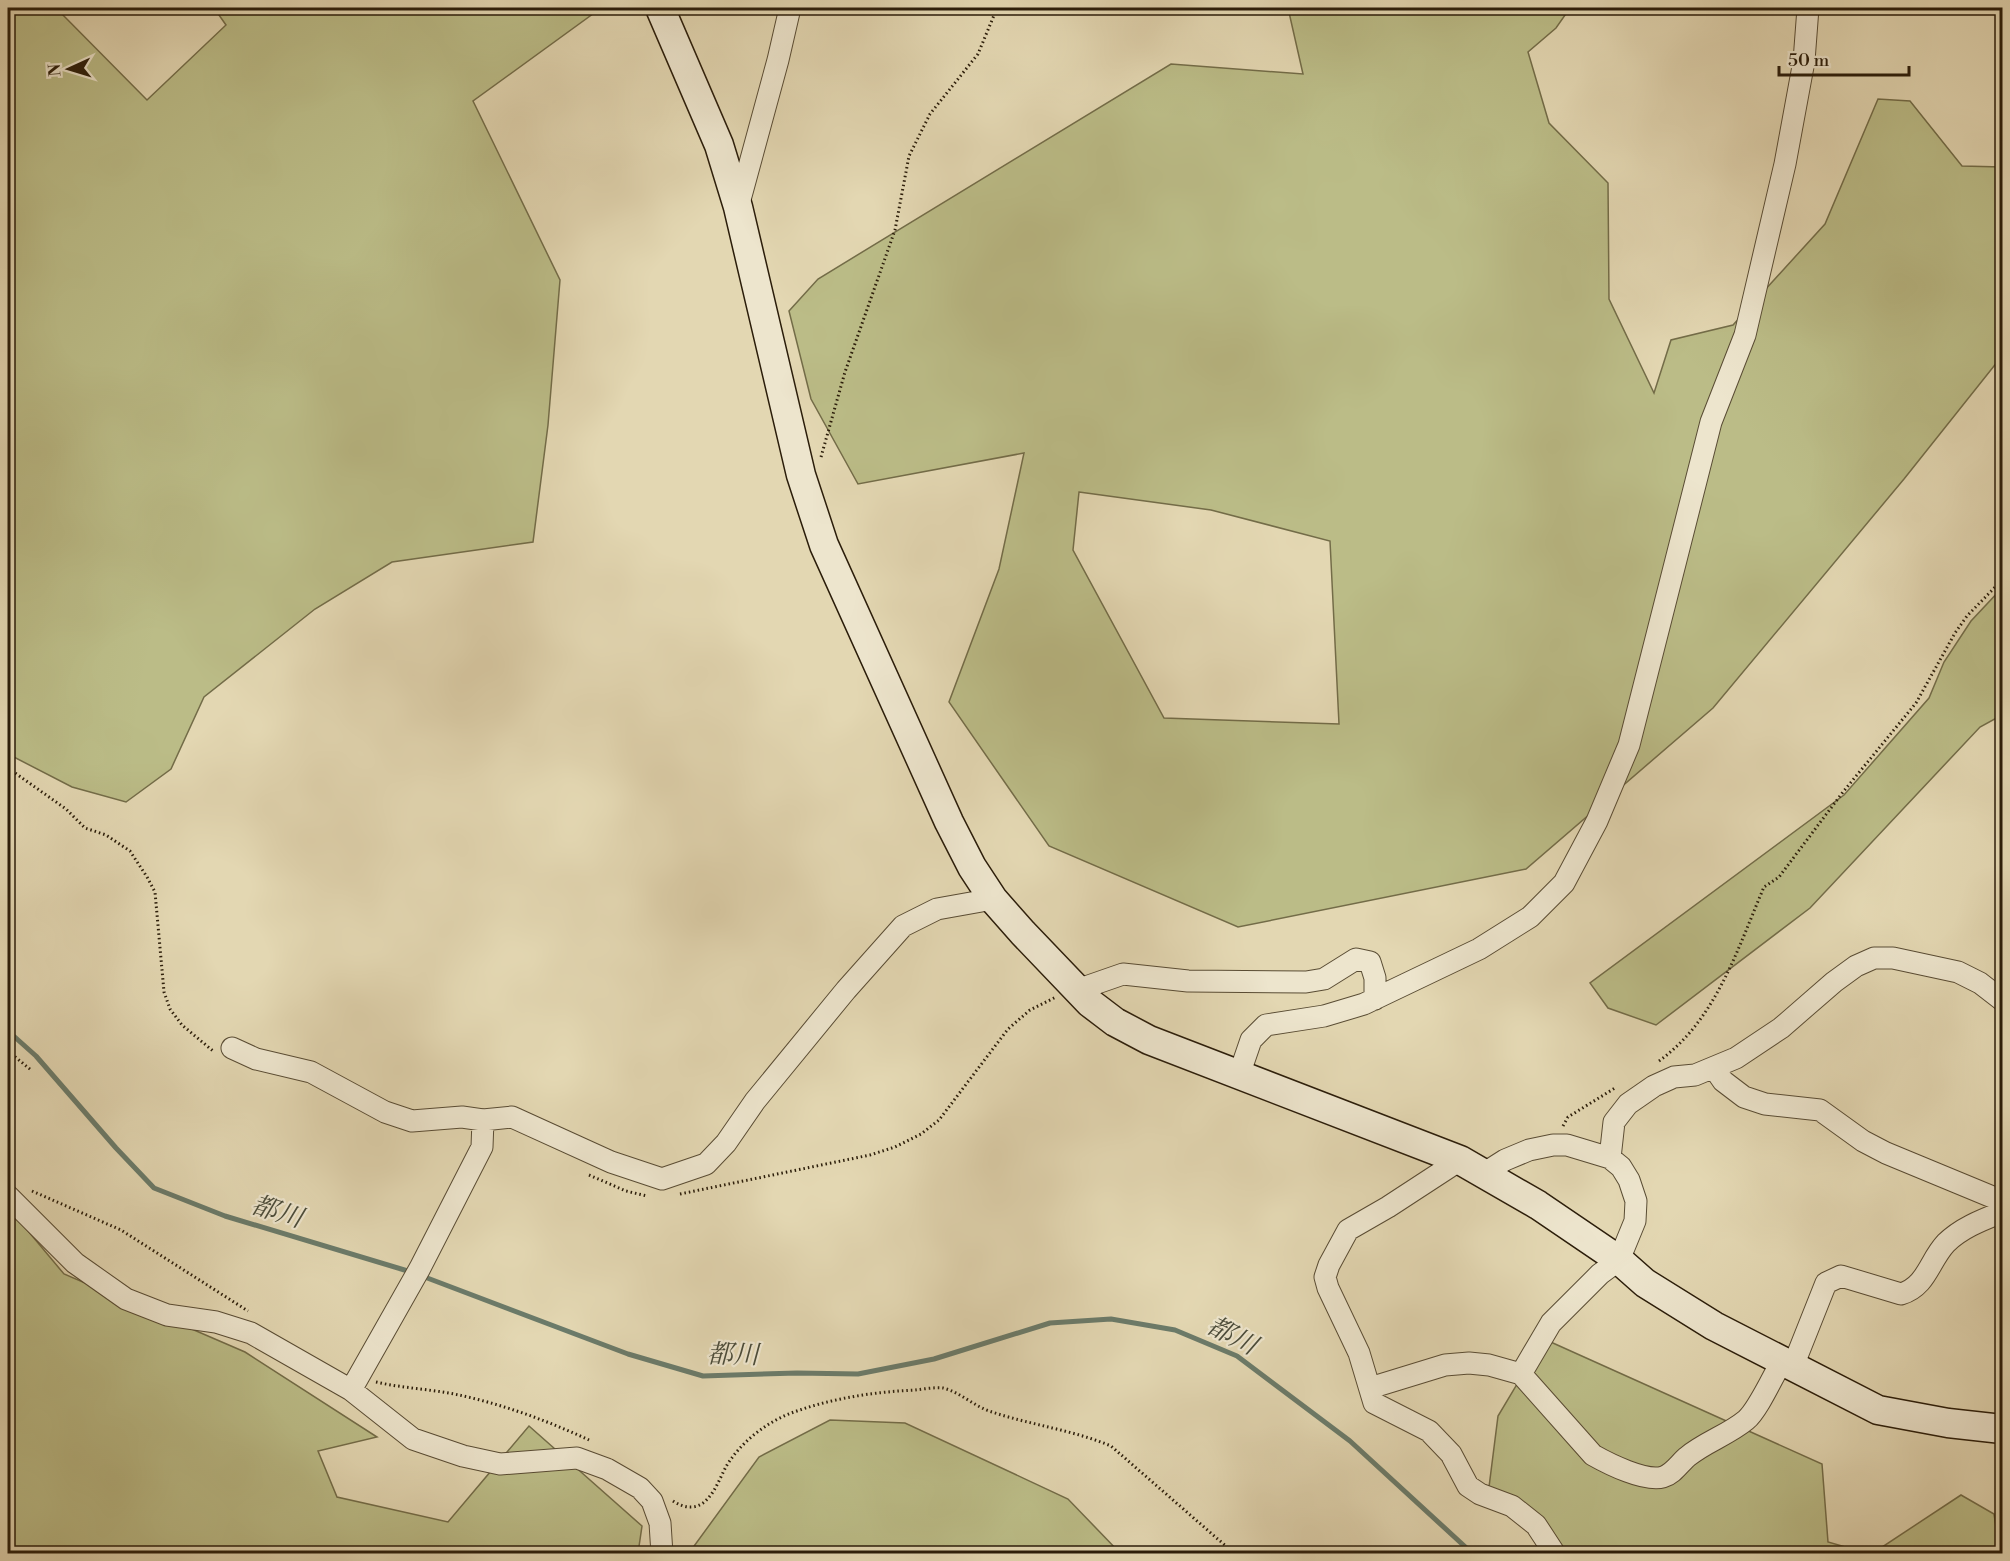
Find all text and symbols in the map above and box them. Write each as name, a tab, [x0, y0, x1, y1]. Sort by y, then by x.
north arrow	[39, 39, 99, 99]
scale bar	[1779, 39, 1910, 77]
text: 50 m	[1788, 49, 1830, 72]
text: N	[45, 63, 65, 77]
water label: 都川	[247, 1189, 309, 1236]
water label: 都川	[1202, 1310, 1265, 1363]
water label: 都川	[707, 1339, 762, 1372]

